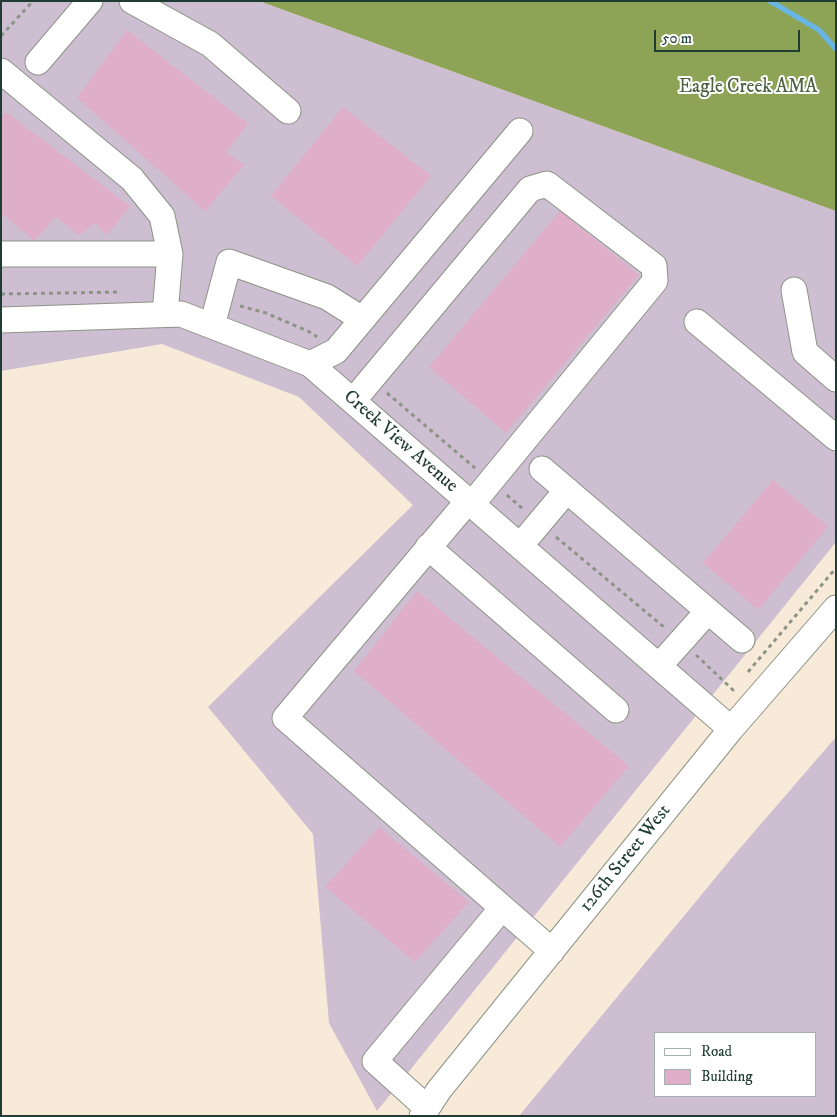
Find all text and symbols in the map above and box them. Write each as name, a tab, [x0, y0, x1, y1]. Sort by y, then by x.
scale bar	[657, 20, 803, 52]
text: 50 m	[662, 29, 692, 48]
park label: Eagle Creek AMA	[679, 77, 817, 99]
street label: Creek View Avenue	[338, 386, 462, 498]
street label: 126th Street West	[576, 800, 676, 918]
legend	[654, 1032, 817, 1097]
text: Road	[701, 1042, 732, 1061]
text: Building	[701, 1067, 753, 1086]

